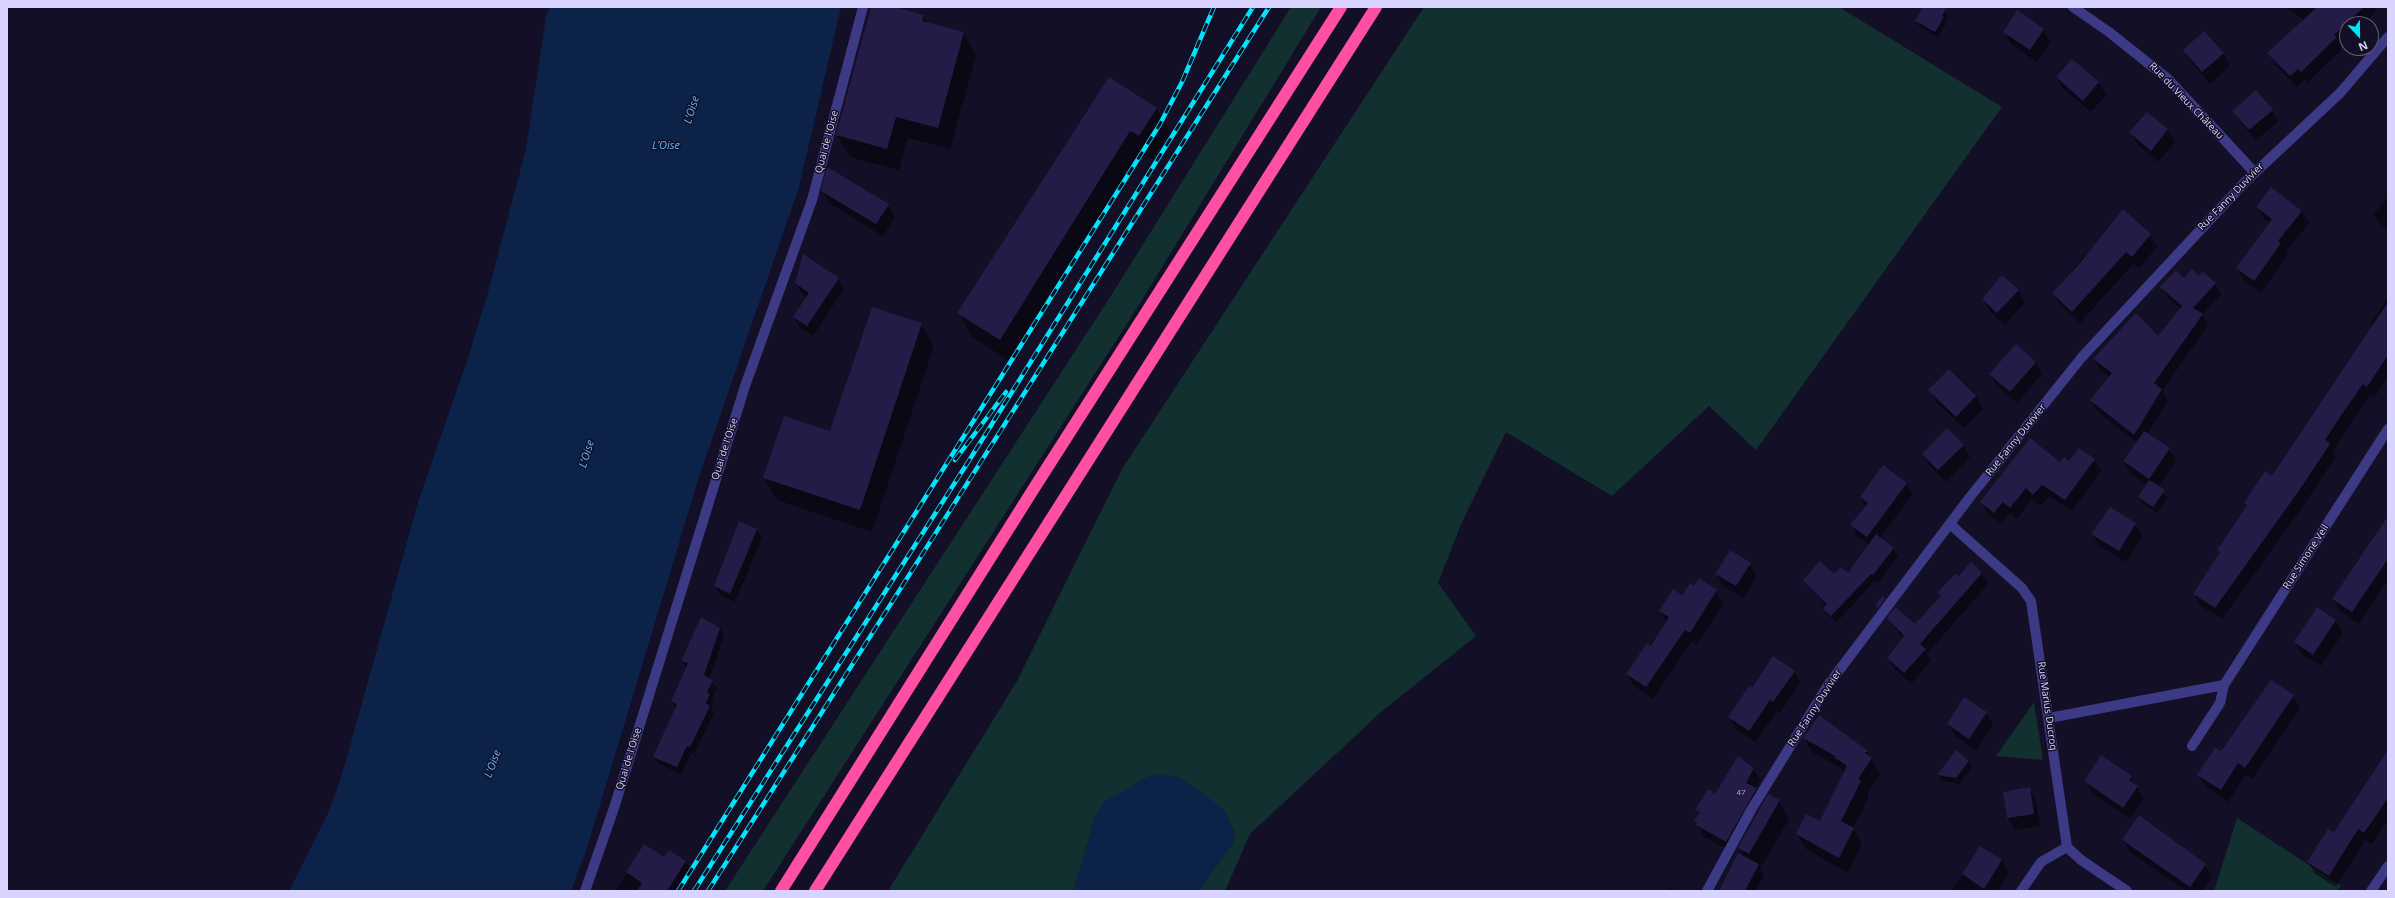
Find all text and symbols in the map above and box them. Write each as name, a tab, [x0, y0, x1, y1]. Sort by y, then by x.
north arrow	[2339, 16, 2379, 56]
text: N	[2356, 38, 2370, 55]
street label: Rue du Vieux Château	[2146, 60, 2226, 142]
water label: L'Oise	[682, 94, 702, 126]
street label: Quai de l'Oise	[813, 109, 841, 175]
water label: L’Oise	[652, 139, 680, 153]
street label: Rue Fanny Duvivier	[2196, 161, 2266, 233]
street label: Rue Fanny Duvivier	[1983, 402, 2049, 478]
street label: Quai de l'Oise	[709, 417, 741, 481]
water label: L'Oise	[577, 438, 597, 470]
street label: Rue Simone Veil	[2281, 522, 2331, 592]
street label: Rue Marius Ducroq	[2035, 661, 2059, 751]
street label: Rue Fanny Duvivier	[1786, 667, 1844, 749]
street label: Quai de l'Oise	[614, 726, 644, 792]
water label: L'Oise	[482, 748, 504, 780]
house number: 47	[1736, 788, 1746, 798]

